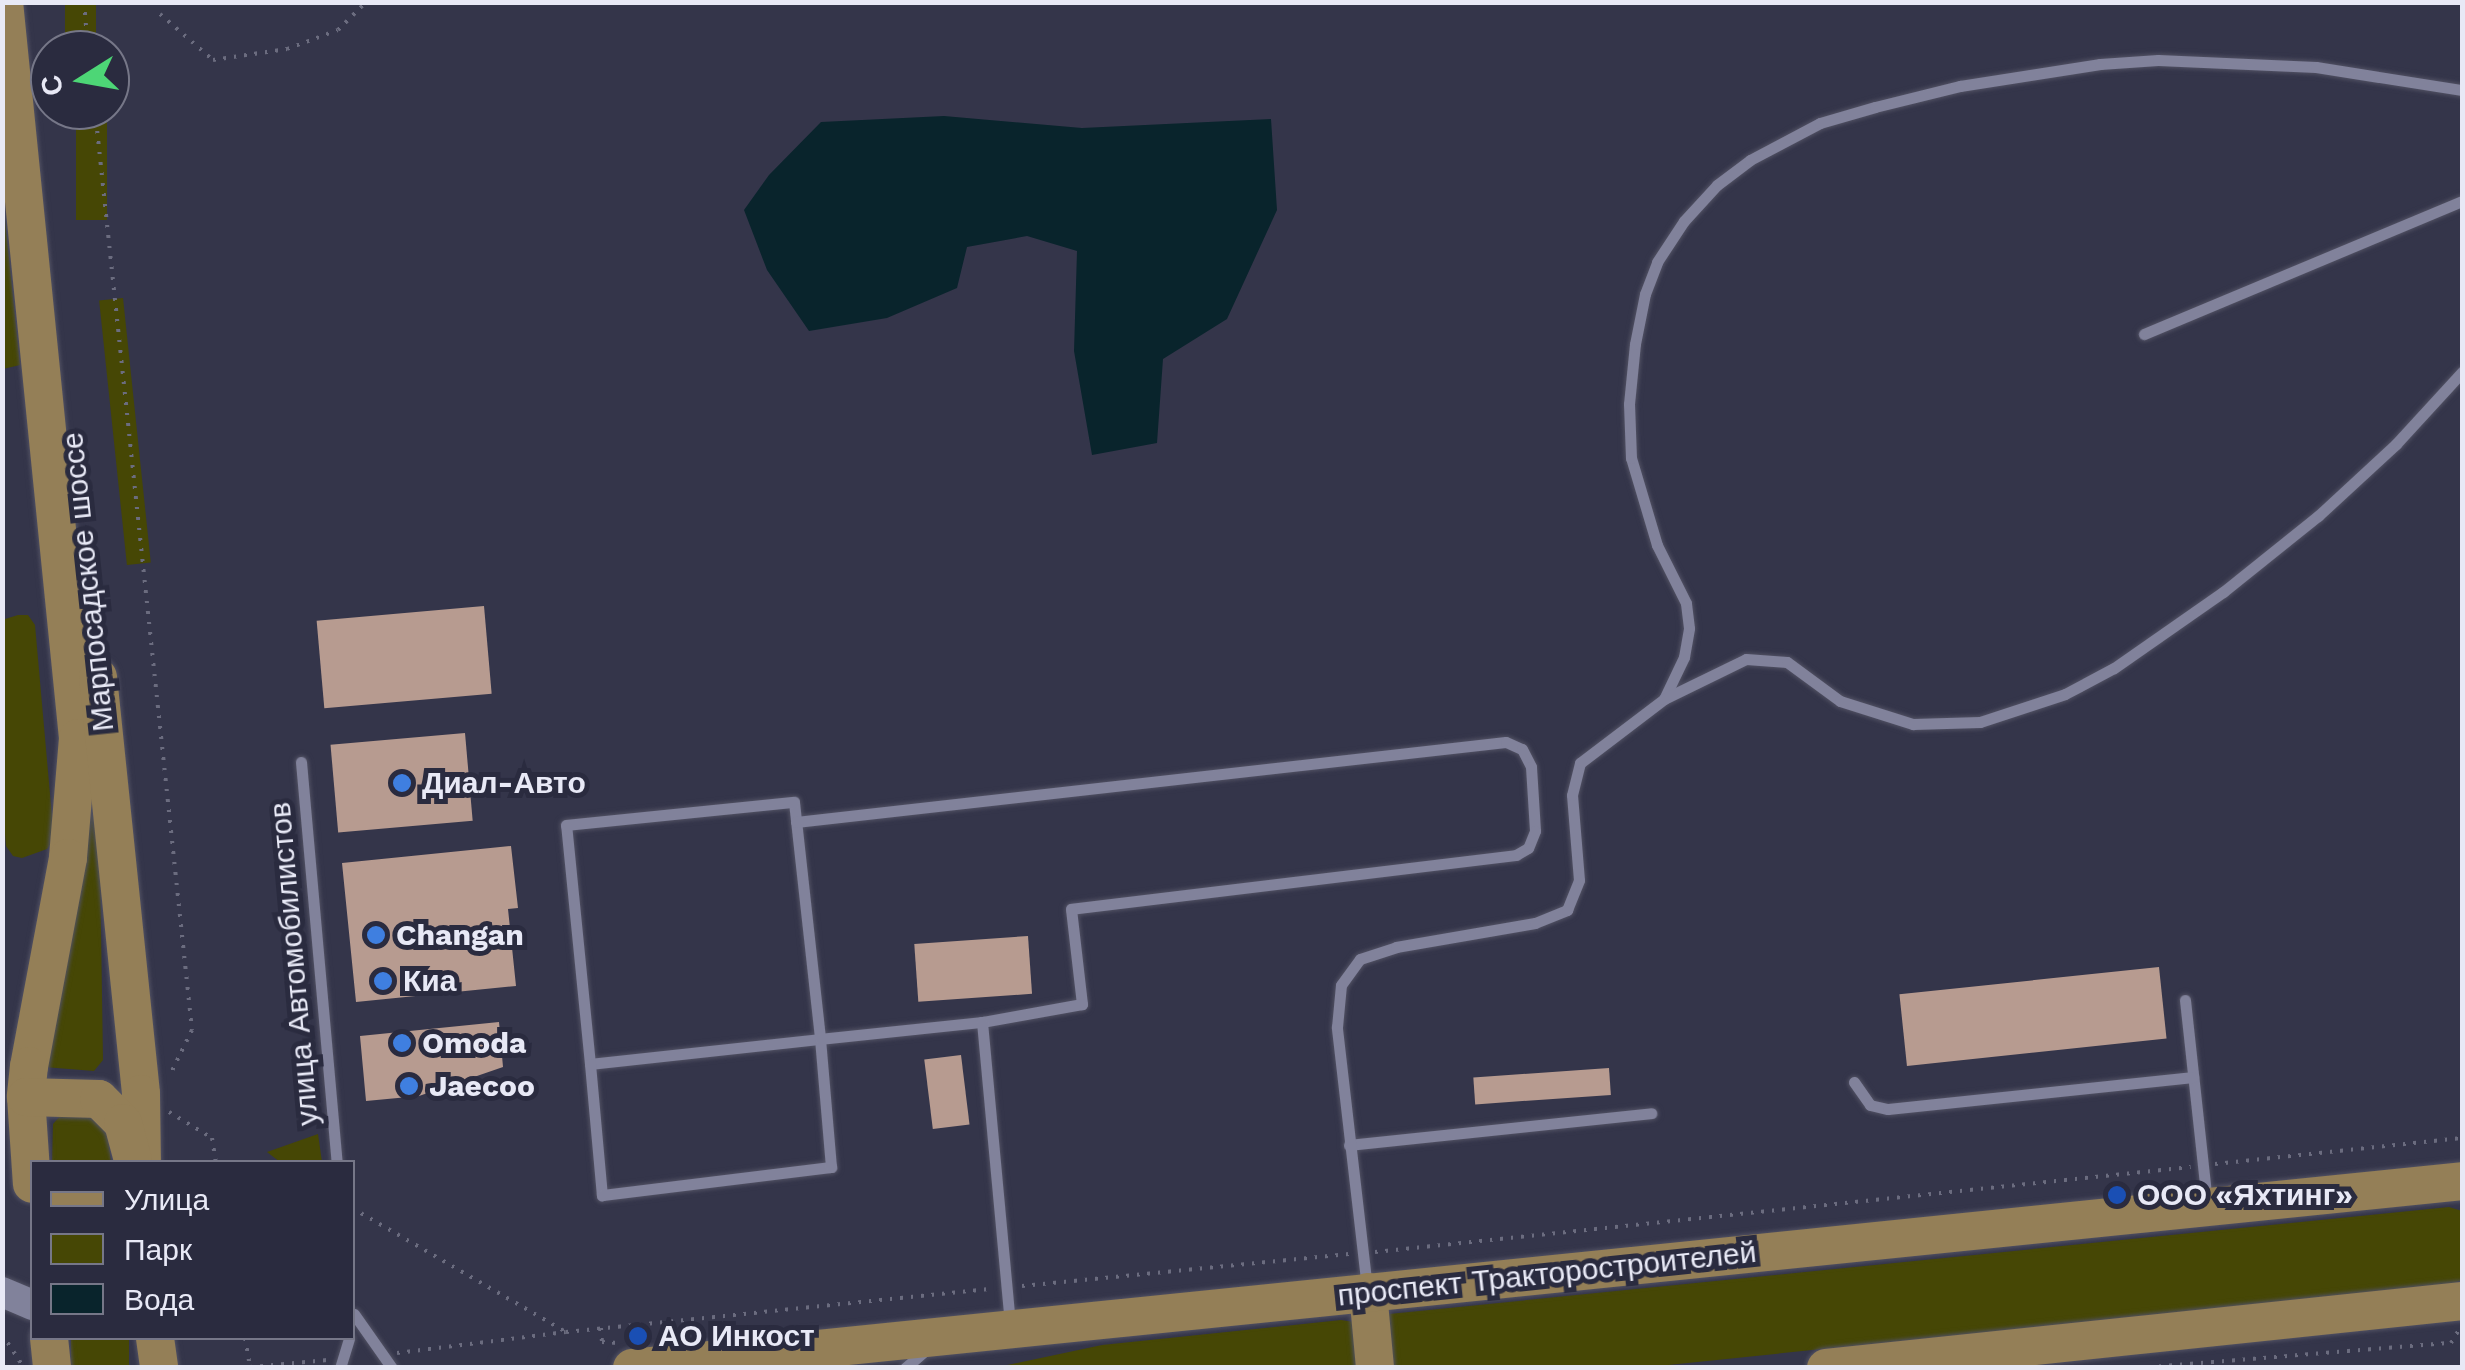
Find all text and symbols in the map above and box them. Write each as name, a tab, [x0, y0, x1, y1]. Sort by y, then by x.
north arrow	[30, 30, 130, 130]
text: С	[34, 72, 70, 99]
street label: Марпосадское шоссе	[54, 431, 122, 733]
place label: Диал-Авто	[422, 765, 586, 801]
marker: Диал-Авто	[391, 772, 413, 794]
street label: улица Автомобилистов	[262, 801, 326, 1127]
place label: Changan	[396, 917, 524, 953]
marker: Changan	[365, 924, 387, 946]
place label: Киа	[403, 963, 456, 999]
marker: Киа	[372, 970, 394, 992]
place label: Omoda	[422, 1025, 526, 1061]
marker: Omoda	[391, 1032, 413, 1054]
place label: Jaecoo	[429, 1068, 535, 1104]
marker: Jaecoo	[398, 1075, 420, 1097]
legend	[30, 1160, 355, 1340]
place label: ООО «Яхтинг»	[2137, 1177, 2353, 1213]
text: Улица	[124, 1182, 209, 1217]
marker: ООО «Яхтинг»	[2106, 1184, 2128, 1206]
text: Парк	[124, 1232, 192, 1267]
street label: проспект Тракторостроителей	[1336, 1234, 1758, 1314]
text: Вода	[124, 1282, 194, 1317]
place label: АО Инкост	[658, 1318, 815, 1354]
marker: АО Инкост	[627, 1325, 649, 1347]

